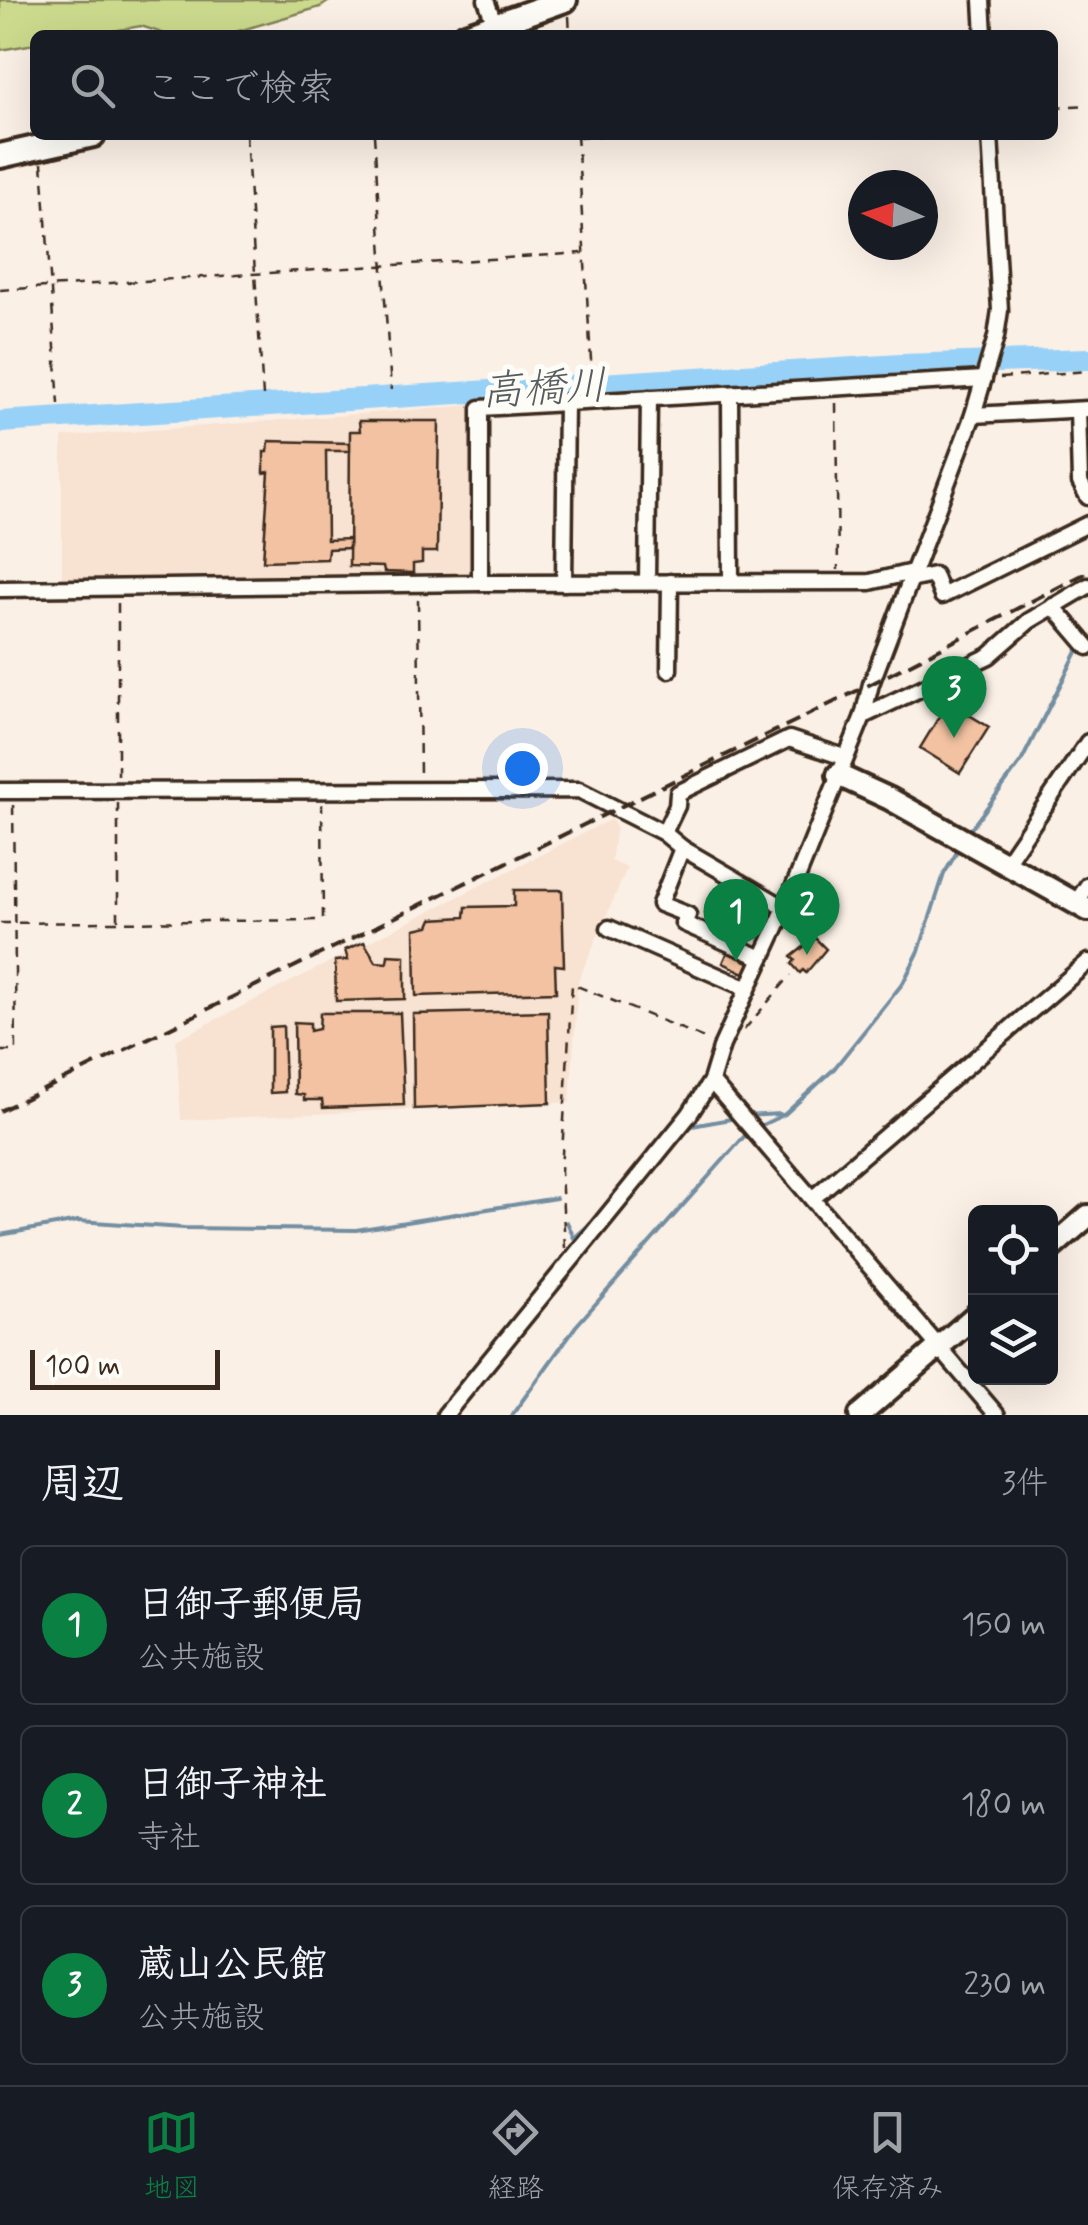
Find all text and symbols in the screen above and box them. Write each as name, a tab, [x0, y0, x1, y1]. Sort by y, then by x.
search box	[30, 30, 1058, 140]
icon: search	[65, 58, 120, 113]
text: ここで検索	[145, 65, 335, 114]
north arrow	[848, 170, 938, 260]
water label: 高橋川	[480, 359, 608, 421]
pin: 3	[922, 656, 986, 738]
your location	[497, 743, 548, 794]
pin: 2	[774, 872, 840, 955]
pin: 1	[704, 878, 768, 961]
map controls	[968, 1205, 1058, 1385]
button: locate	[968, 1205, 1058, 1295]
button: layers	[968, 1295, 1058, 1385]
scale bar	[30, 1345, 220, 1390]
text: 100 m	[45, 1349, 120, 1386]
text: 周辺	[40, 1458, 124, 1513]
text: 3件	[1002, 1463, 1048, 1505]
text: 日御子郵便局	[137, 1581, 365, 1630]
text: 1	[67, 1604, 82, 1646]
text: 150 m	[961, 1604, 1046, 1646]
text: 公共施設	[137, 1637, 265, 1679]
text: 日御子神社	[137, 1761, 327, 1810]
text: 2	[67, 1784, 82, 1826]
text: 180 m	[961, 1784, 1046, 1826]
text: 寺社	[137, 1817, 201, 1859]
text: 蔵山公民館	[137, 1941, 327, 1990]
text: 3	[67, 1964, 82, 2006]
text: 230 m	[963, 1964, 1046, 2006]
text: 公共施設	[137, 1997, 265, 2039]
tab: 地図	[144, 2105, 200, 2208]
tab: 経路	[488, 2105, 544, 2208]
tab: 保存済み	[832, 2105, 944, 2208]

